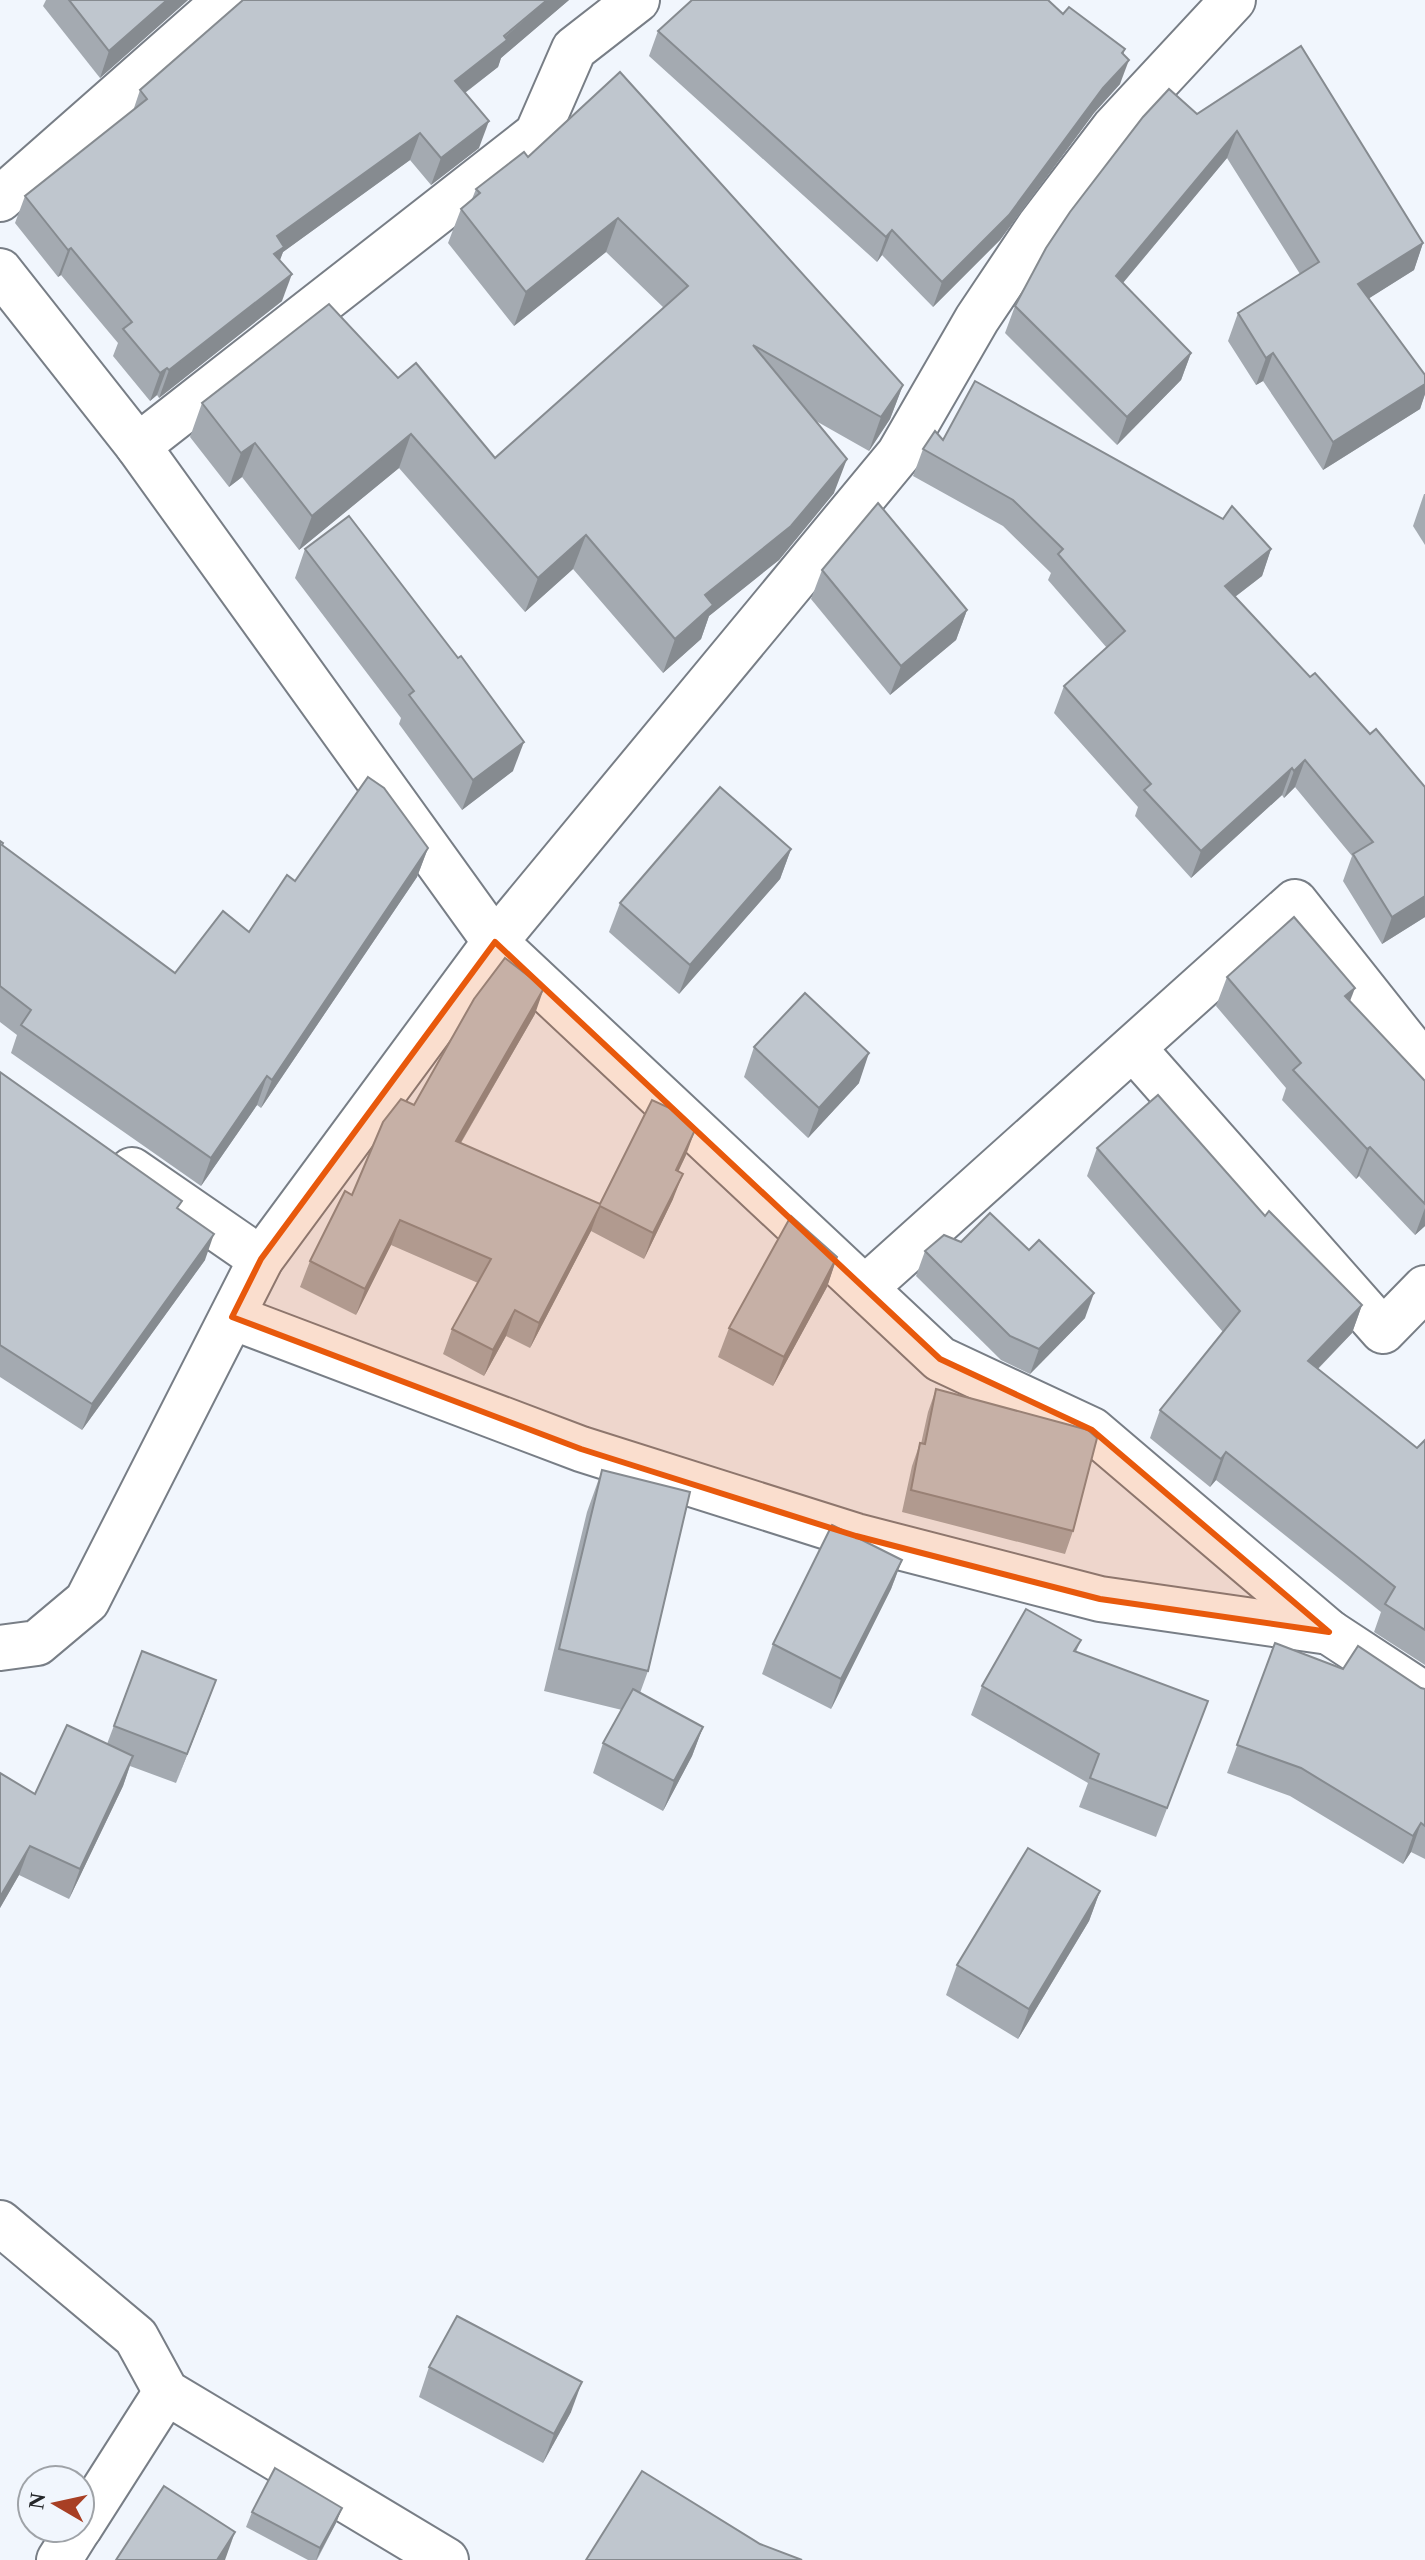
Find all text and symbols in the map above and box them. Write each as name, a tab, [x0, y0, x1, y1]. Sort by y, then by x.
north arrow	[16, 2464, 96, 2544]
text: N	[23, 2491, 50, 2511]

